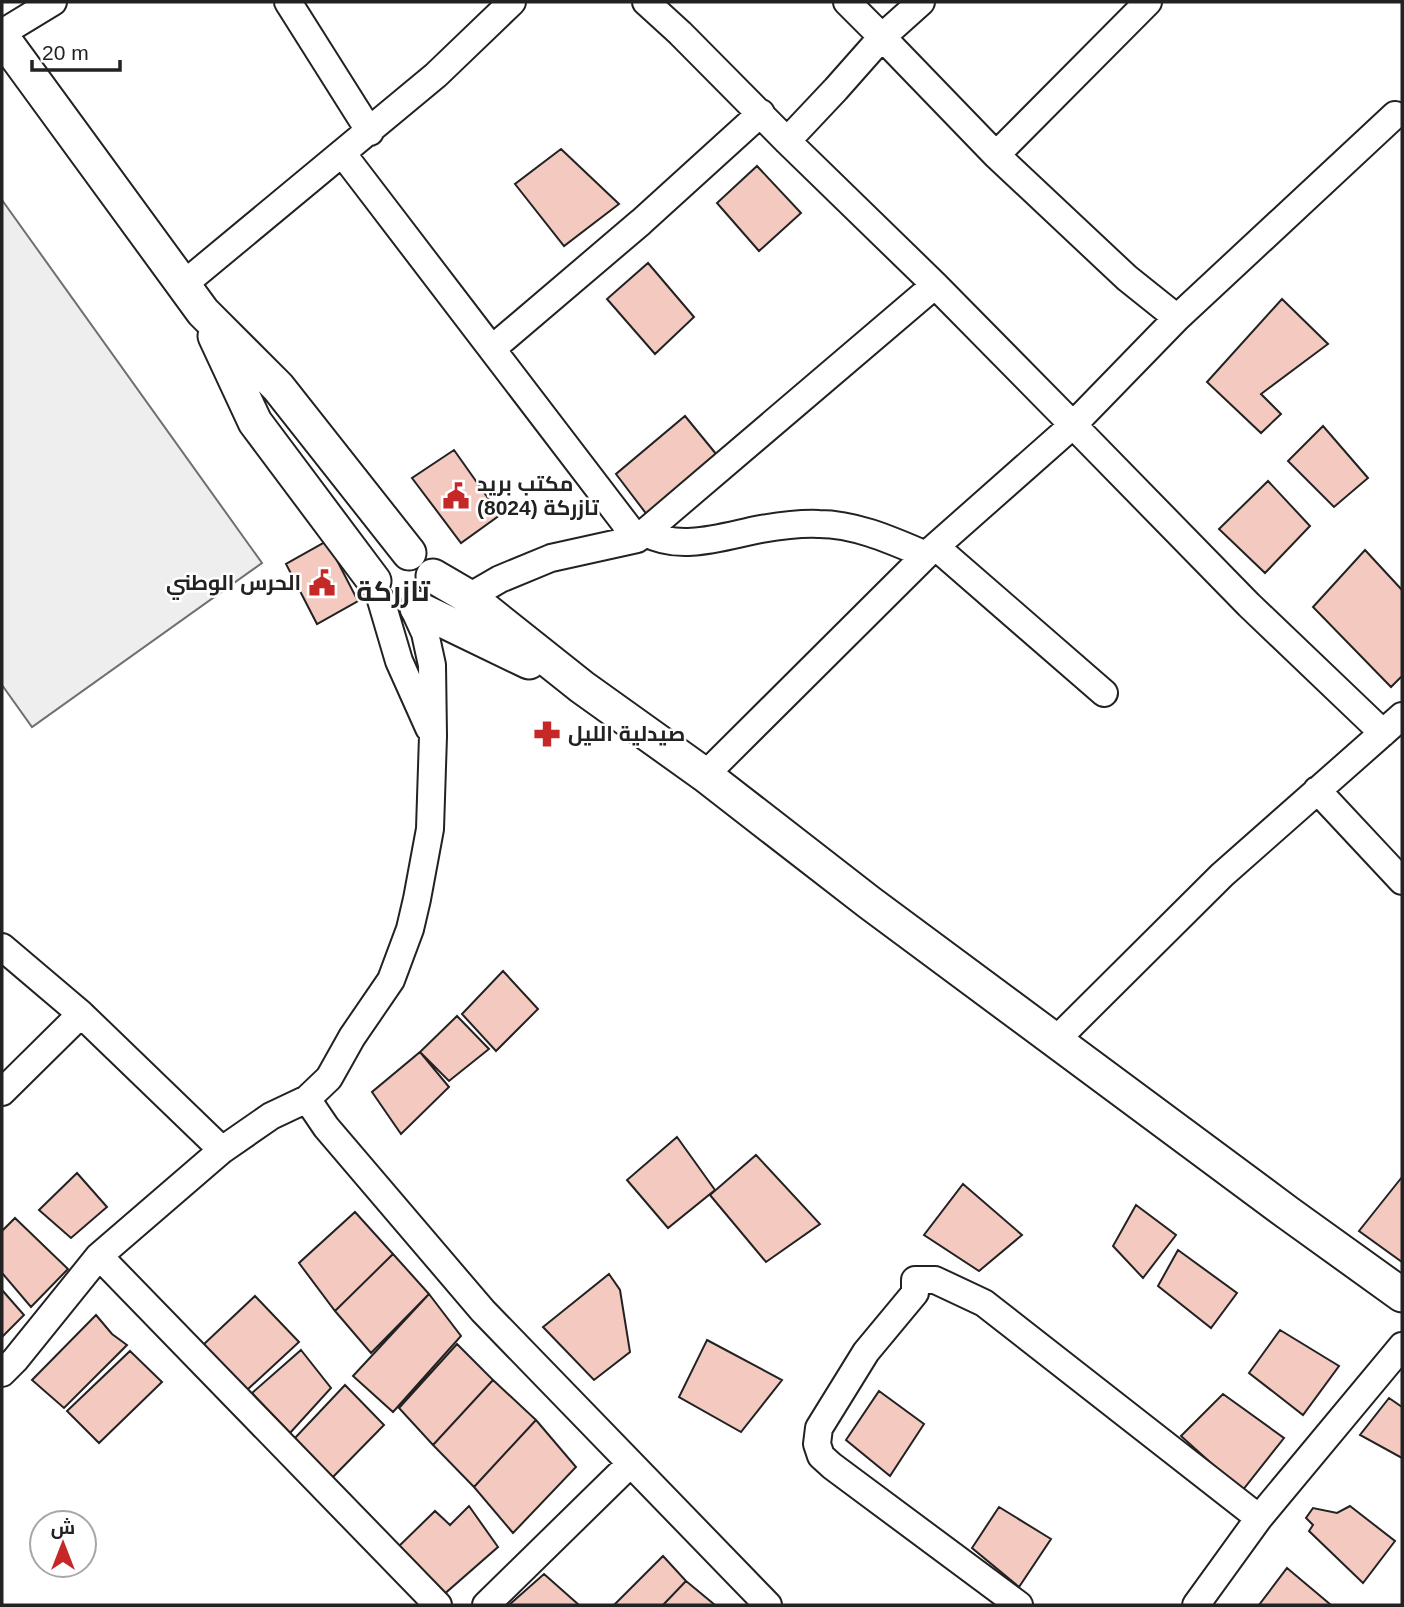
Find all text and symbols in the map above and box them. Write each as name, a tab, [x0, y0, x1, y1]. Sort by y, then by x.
scale bar	[32, 28, 119, 72]
text: 20 m	[42, 41, 89, 64]
place label: مكتب بريد تازركة (8024)	[477, 472, 600, 520]
public building icon: مكتب بريد تازركة (8024)	[441, 481, 471, 511]
public building icon: الحرس الوطني	[307, 568, 337, 598]
place label: الحرس الوطني	[166, 571, 301, 600]
district label: تازركة	[356, 576, 431, 608]
pharmacy icon: صيدلية الليل	[532, 719, 562, 749]
place label: صيدلية الليل	[568, 722, 685, 746]
north arrow	[28, 1509, 98, 1579]
text: ش	[51, 1517, 75, 1539]

